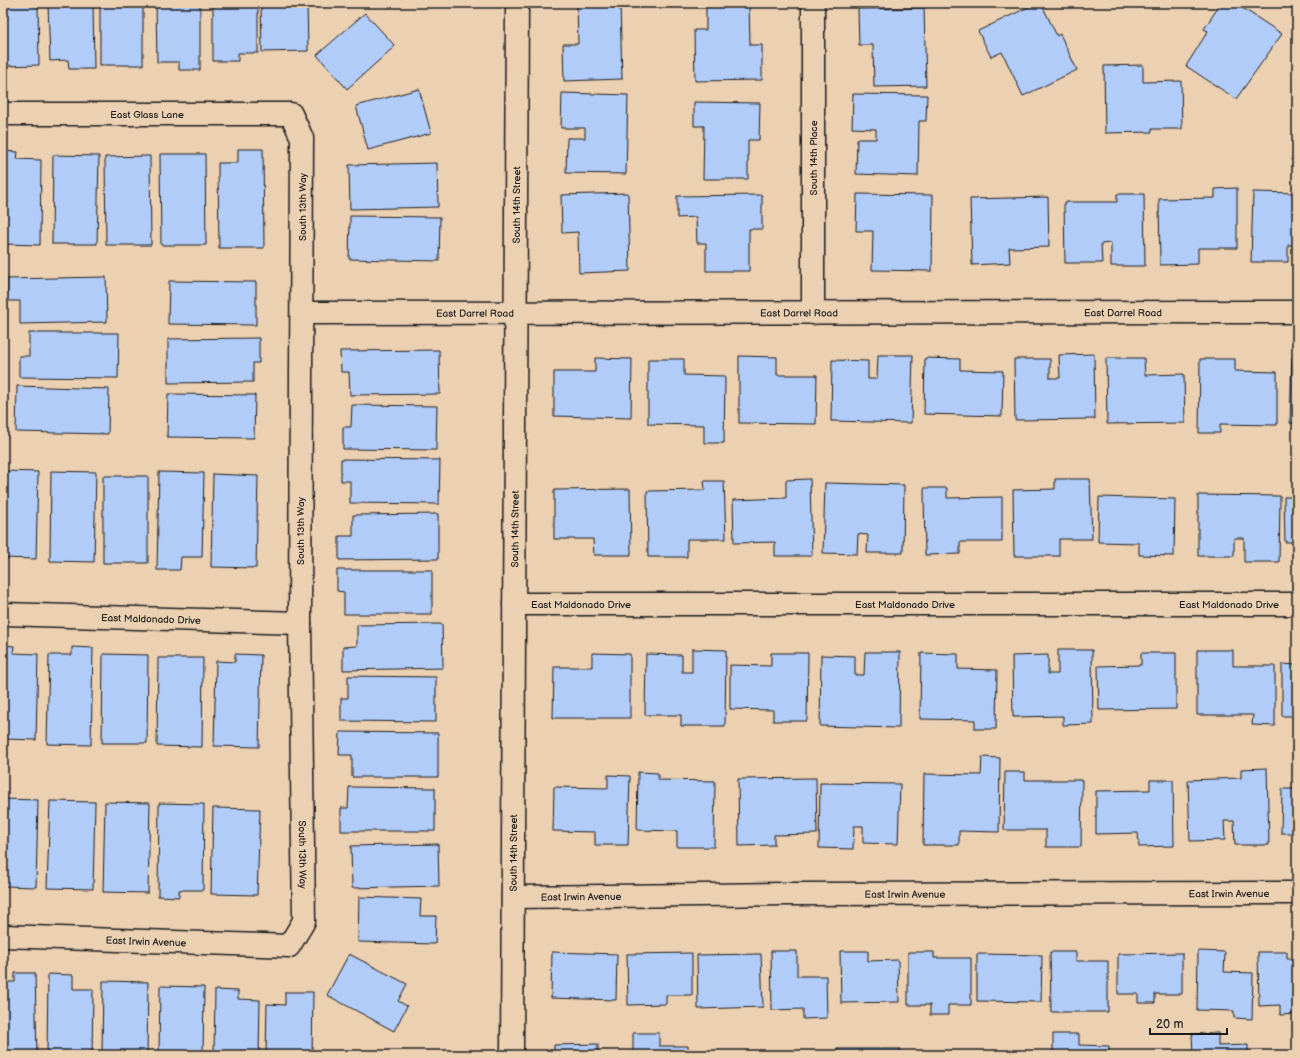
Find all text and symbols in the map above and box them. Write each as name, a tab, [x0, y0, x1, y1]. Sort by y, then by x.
street label: East Glass Lane	[110, 109, 184, 121]
street label: South 14th Place	[808, 120, 820, 196]
street label: South 14th Street	[511, 166, 523, 244]
street label: South 13th Way	[297, 172, 309, 241]
street label: East Darrel Road	[760, 307, 838, 320]
street label: East Darrel Road	[1084, 307, 1162, 319]
street label: East Darrel Road	[436, 308, 514, 320]
street label: South 14th Street	[509, 490, 522, 568]
street label: South 13th Way	[295, 496, 307, 565]
street label: East Maldonado Drive	[531, 599, 631, 611]
street label: East Maldonado Drive	[855, 599, 955, 611]
street label: East Maldonado Drive	[1179, 599, 1279, 611]
street label: East Maldonado Drive	[101, 612, 201, 627]
street label: South 14th Street	[508, 814, 520, 892]
street label: South 13th Way	[296, 820, 309, 889]
street label: East Irwin Avenue	[1189, 888, 1269, 900]
street label: East Irwin Avenue	[865, 889, 945, 901]
street label: East Irwin Avenue	[541, 891, 622, 904]
street label: East Irwin Avenue	[105, 935, 187, 949]
scale bar	[1150, 1010, 1227, 1036]
text: 20 m	[1156, 1017, 1183, 1032]

